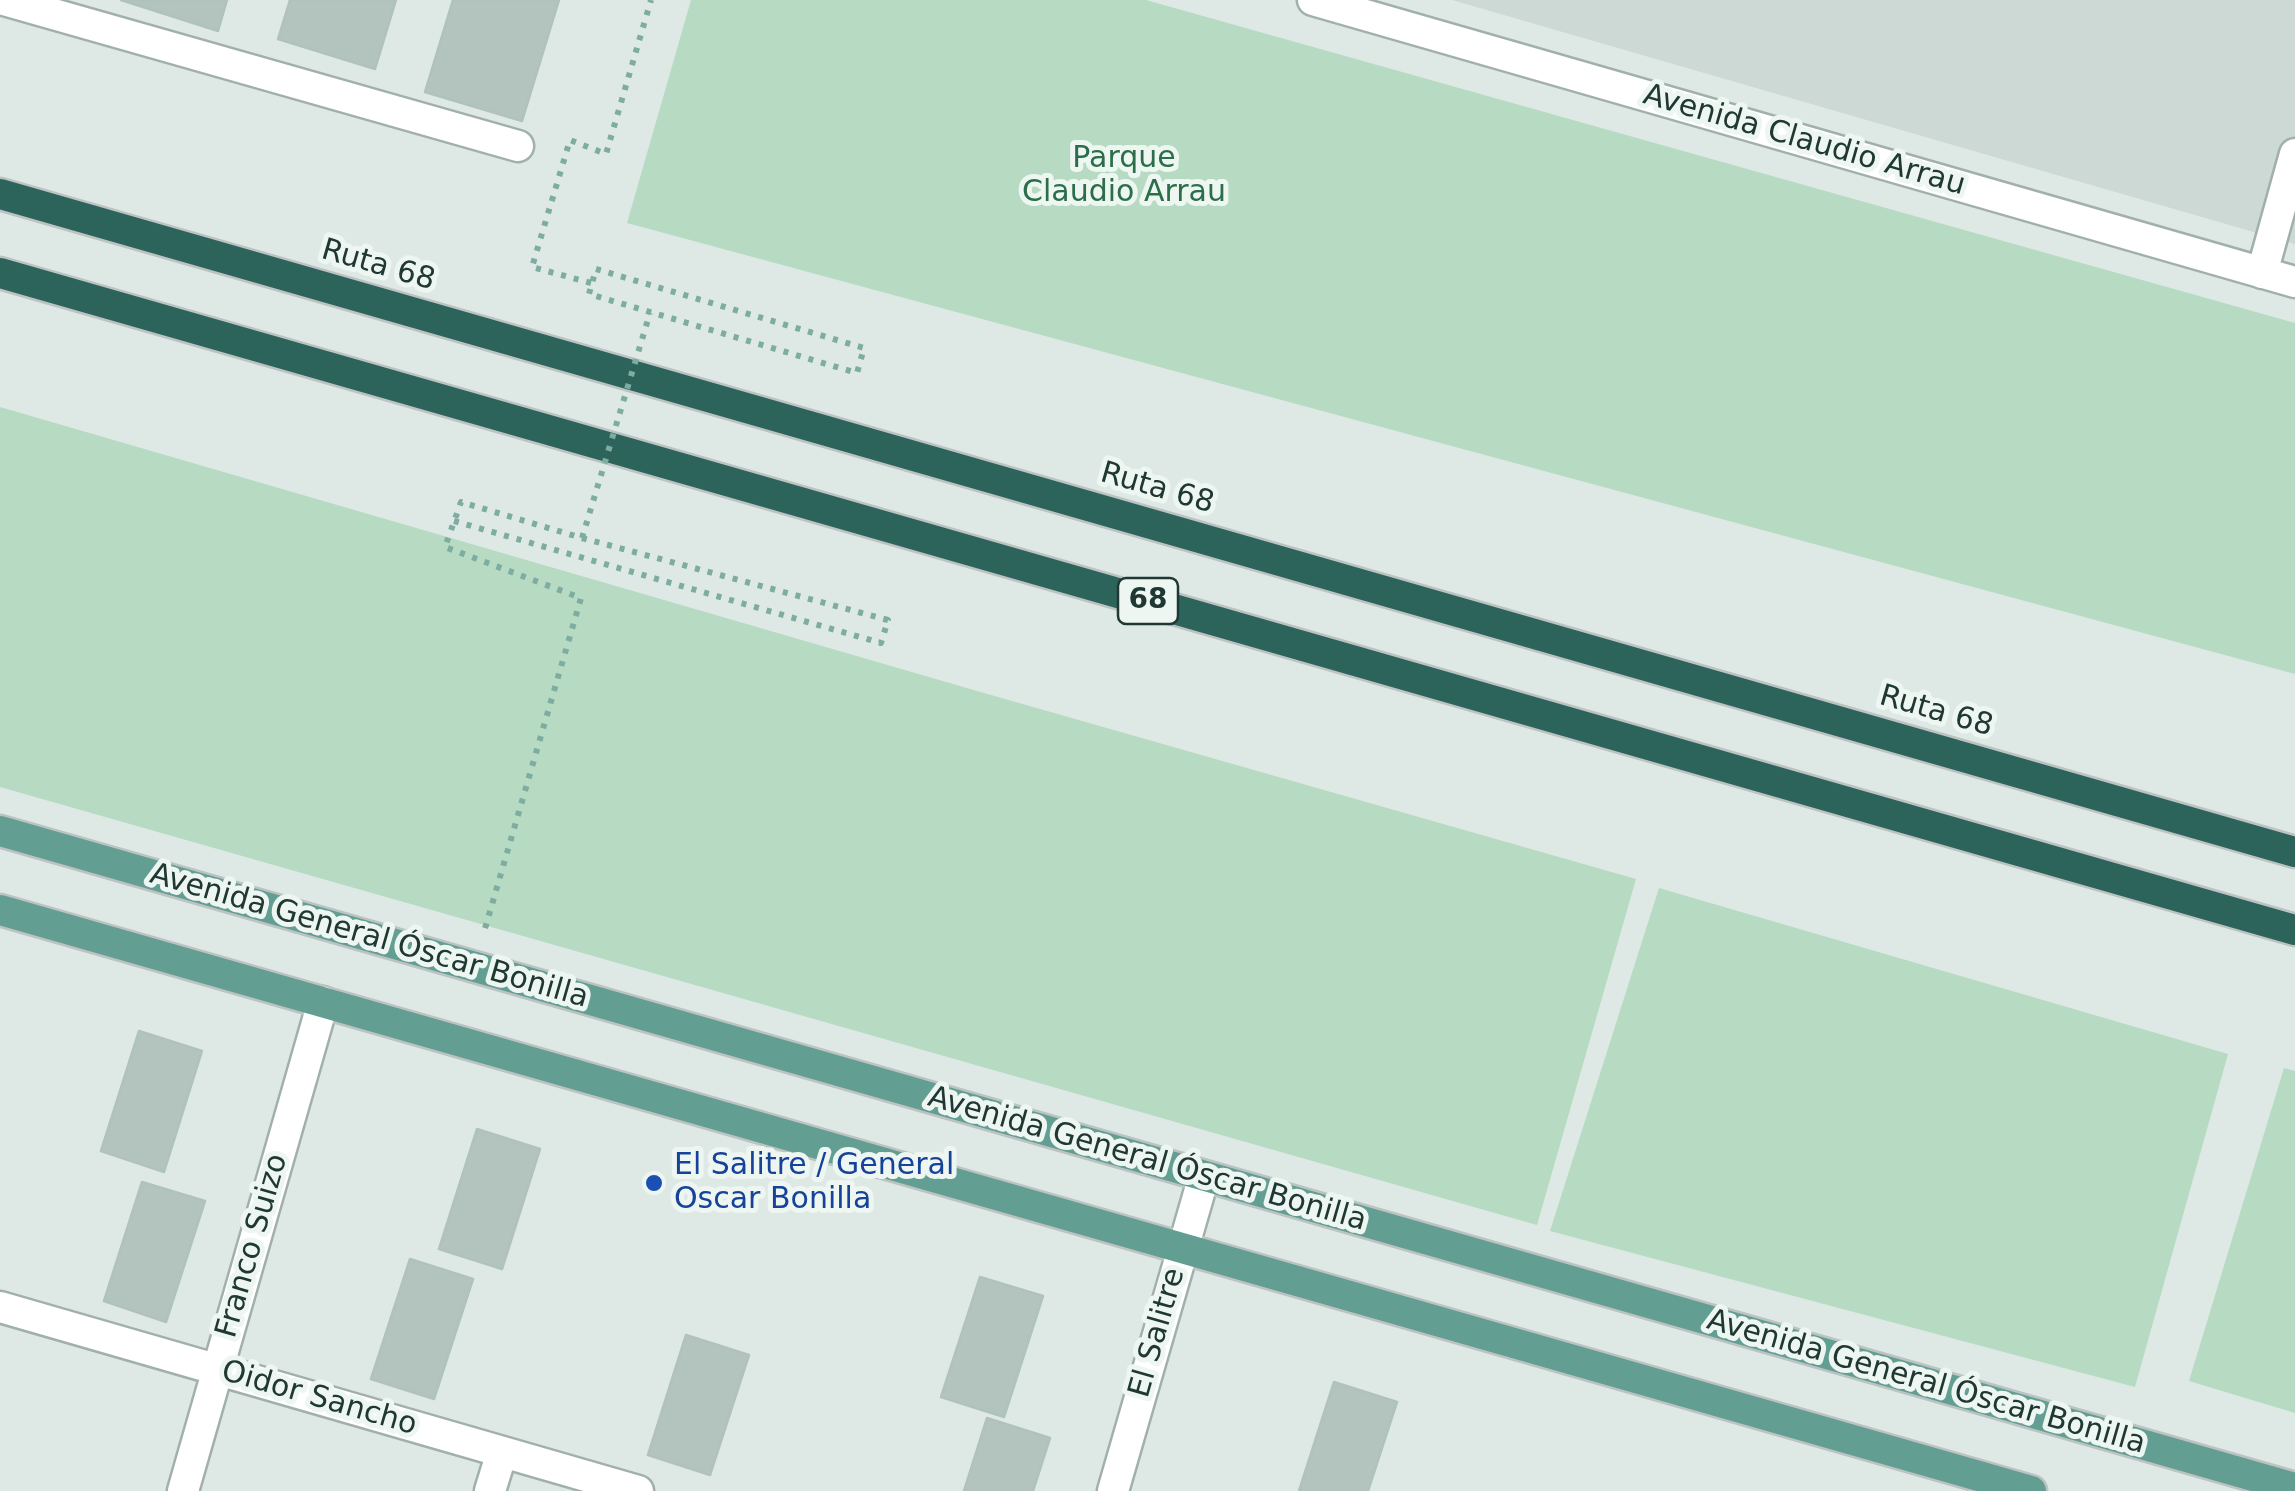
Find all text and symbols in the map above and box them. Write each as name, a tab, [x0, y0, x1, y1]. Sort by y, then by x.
street label: Avenida Claudio Arrau	[1639, 78, 1969, 204]
park label: Parque Claudio Arrau	[1022, 141, 1226, 212]
street label: Ruta 68	[317, 233, 439, 299]
street label: Ruta 68	[1096, 456, 1218, 522]
road number: 68	[1118, 578, 1178, 624]
street label: Ruta 68	[1875, 679, 1997, 745]
street label: Avenida General Óscar Bonilla	[146, 857, 592, 1017]
street label: Avenida General Óscar Bonilla	[924, 1080, 1370, 1240]
place label: El Salitre / General Oscar Bonilla	[674, 1148, 954, 1218]
street label: Franco Suizo	[210, 1150, 296, 1342]
marker: El Salitre / General Oscar Bonilla	[643, 1172, 665, 1194]
street label: El Salitre	[1122, 1264, 1194, 1402]
street label: Avenida General Óscar Bonilla	[1703, 1303, 2149, 1463]
street label: Oidor Sancho	[217, 1354, 421, 1444]

